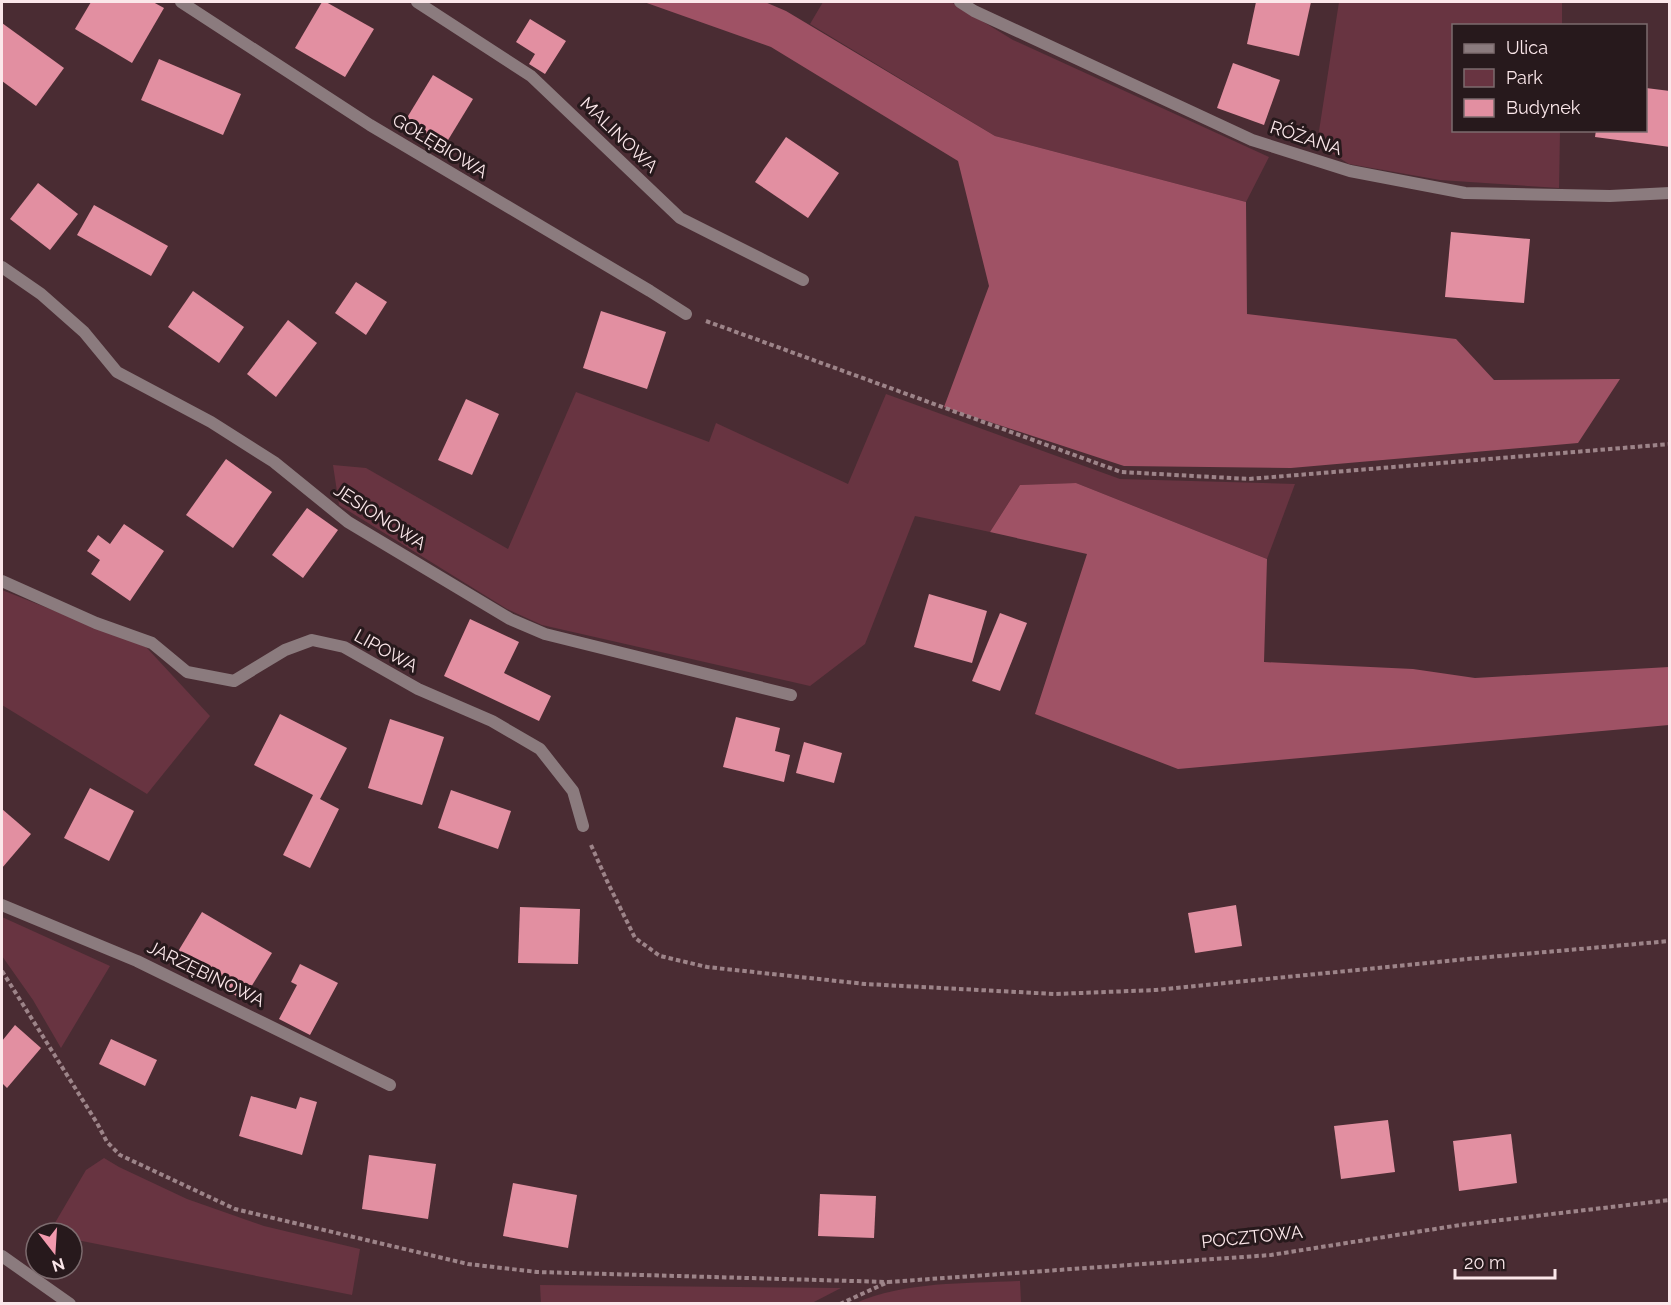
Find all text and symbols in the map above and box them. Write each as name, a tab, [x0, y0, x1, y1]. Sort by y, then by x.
legend	[1452, 24, 1647, 132]
text: Ulica	[1506, 37, 1548, 58]
text: Park	[1506, 67, 1543, 88]
street label: MALINOWA	[576, 92, 663, 177]
text: Budynek	[1506, 97, 1581, 118]
street label: GOŁĘBIOWA	[389, 109, 492, 182]
street label: RÓŻANA	[1267, 115, 1345, 159]
street label: JESIONOWA	[330, 479, 430, 554]
street label: LIPOWA	[351, 625, 422, 677]
street label: JARZĘBINOWA	[144, 936, 268, 1011]
north arrow	[24, 1221, 84, 1281]
street label: POCZTOWA	[1200, 1221, 1304, 1252]
scale bar	[1455, 1242, 1556, 1280]
text: 20 m	[1464, 1252, 1506, 1273]
text: N	[50, 1254, 67, 1276]

